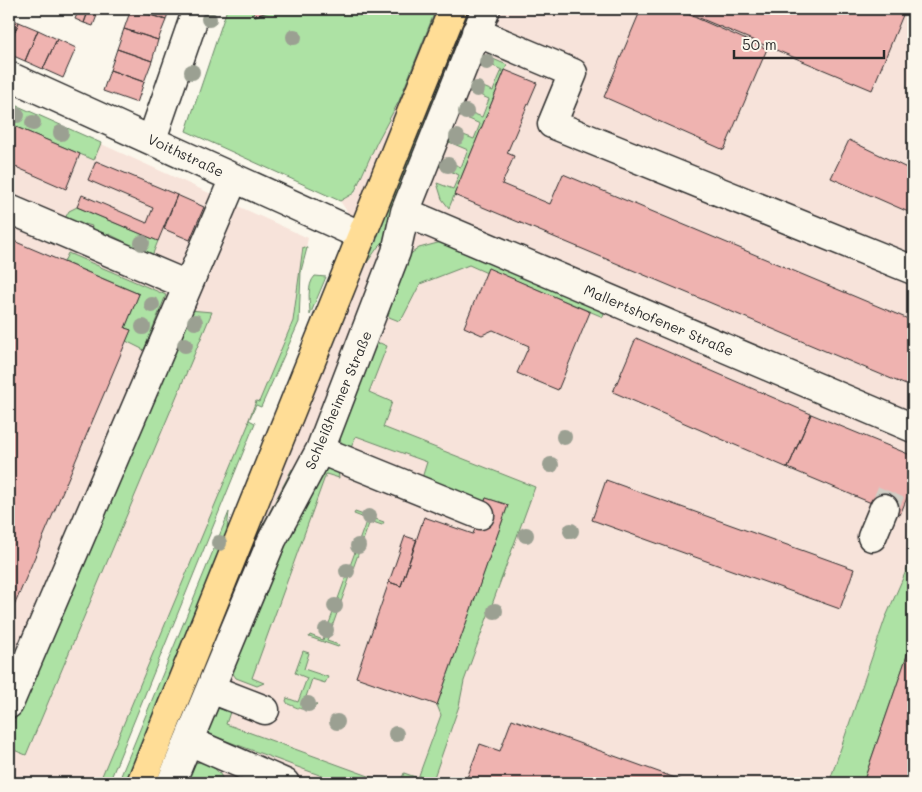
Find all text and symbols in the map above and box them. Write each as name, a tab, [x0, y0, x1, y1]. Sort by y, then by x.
scale bar	[734, 28, 884, 60]
text: 50 m	[742, 34, 777, 54]
street label: Voithstraße	[145, 129, 227, 181]
street label: Mallertshofener Straße	[581, 280, 737, 360]
street label: Schleißheimer Straße	[300, 328, 376, 472]

